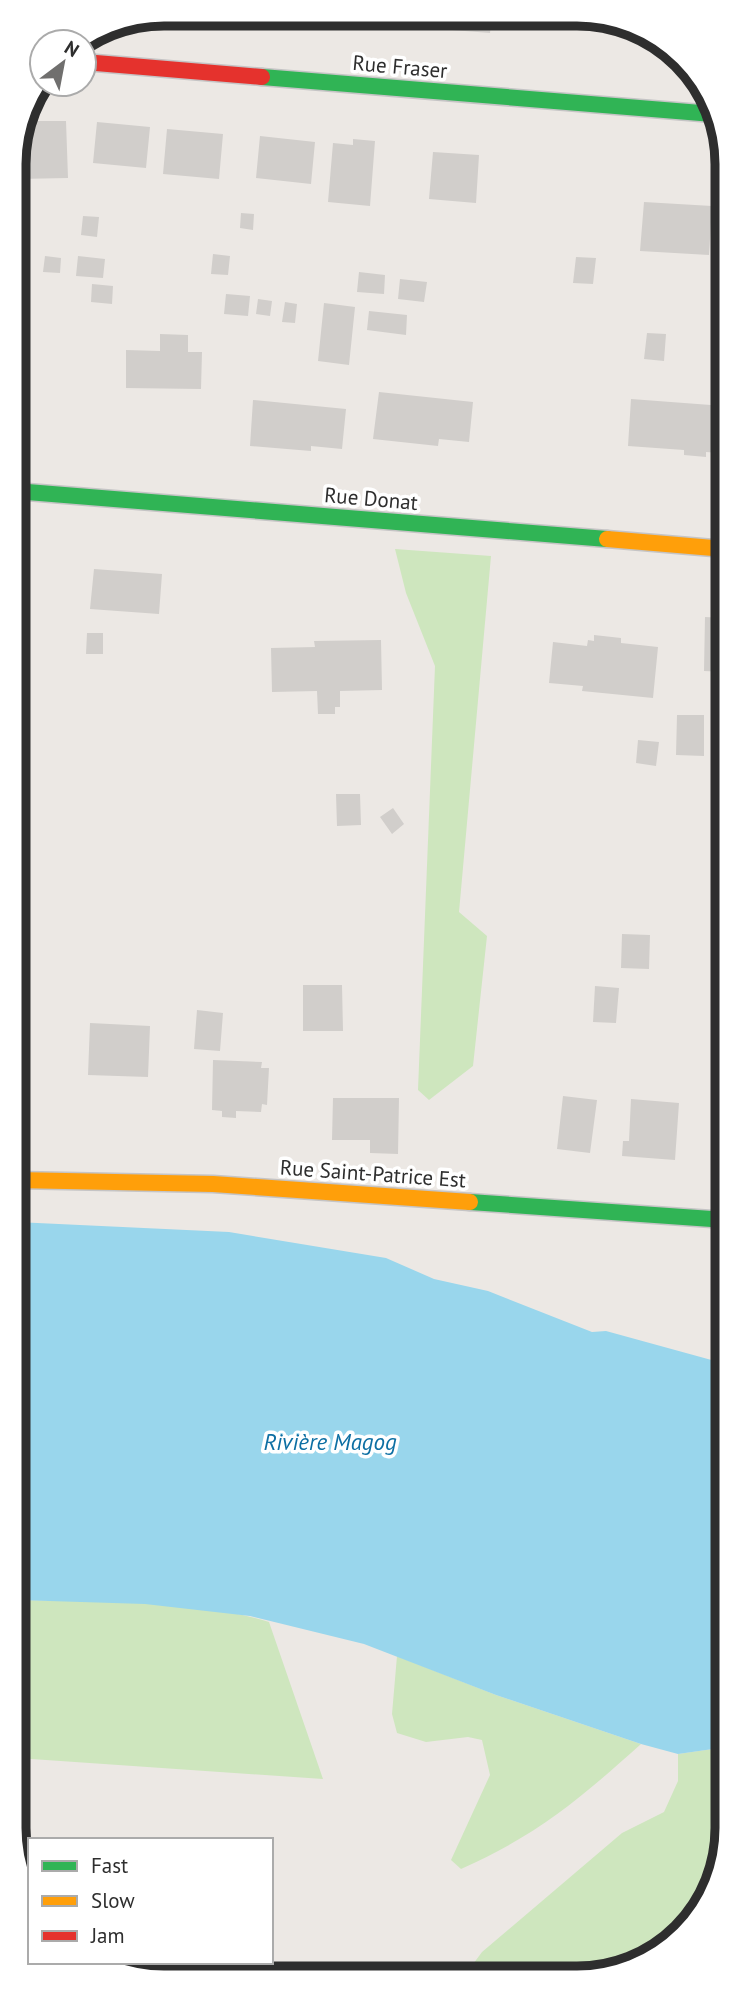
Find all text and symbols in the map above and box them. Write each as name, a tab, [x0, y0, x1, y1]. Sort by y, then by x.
north arrow	[28, 28, 98, 98]
text: N	[60, 35, 84, 62]
street label: Rue Fraser	[352, 49, 449, 84]
street label: Rue Donat	[323, 481, 419, 516]
street label: Rue Saint-Patrice Est	[279, 1154, 467, 1193]
water label: Rivière Magog	[263, 1427, 397, 1456]
legend	[28, 1838, 273, 1964]
text: Fast	[91, 1852, 128, 1879]
text: Slow	[91, 1887, 135, 1914]
text: Jam	[90, 1922, 125, 1949]

